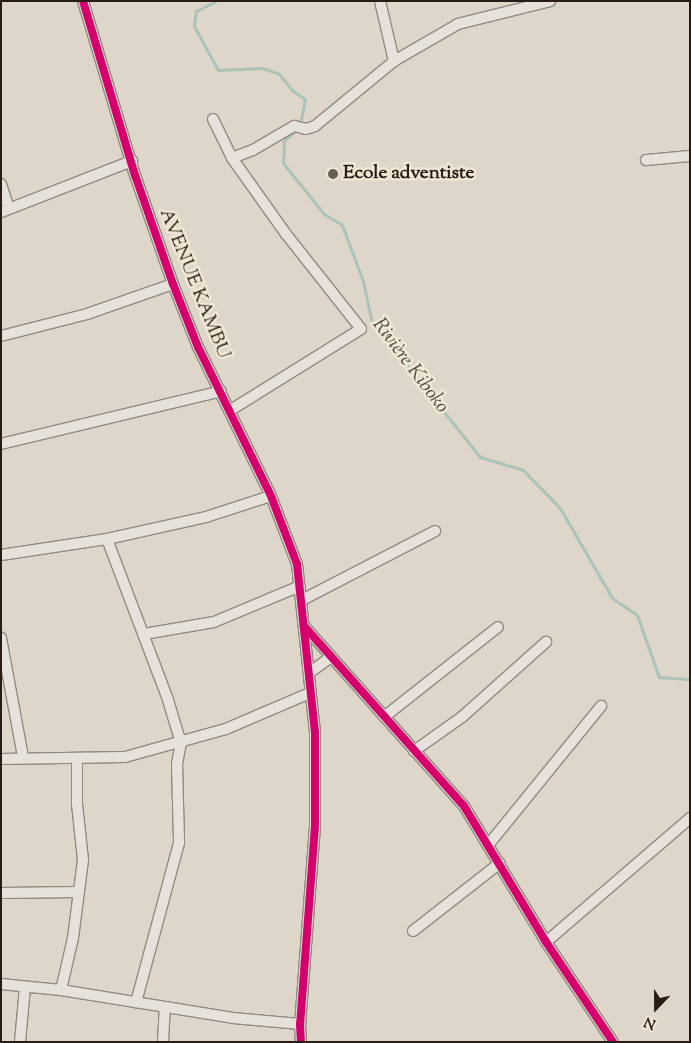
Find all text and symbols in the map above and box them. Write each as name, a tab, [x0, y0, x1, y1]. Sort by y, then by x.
place label: Ecole adventiste	[343, 163, 474, 185]
marker: Ecole adventiste	[327, 168, 339, 180]
street label: AVENUE KAMBU	[153, 206, 235, 362]
water label: Rivière Kiboko	[366, 314, 454, 418]
north arrow	[631, 983, 681, 1033]
text: N	[641, 1011, 659, 1033]

